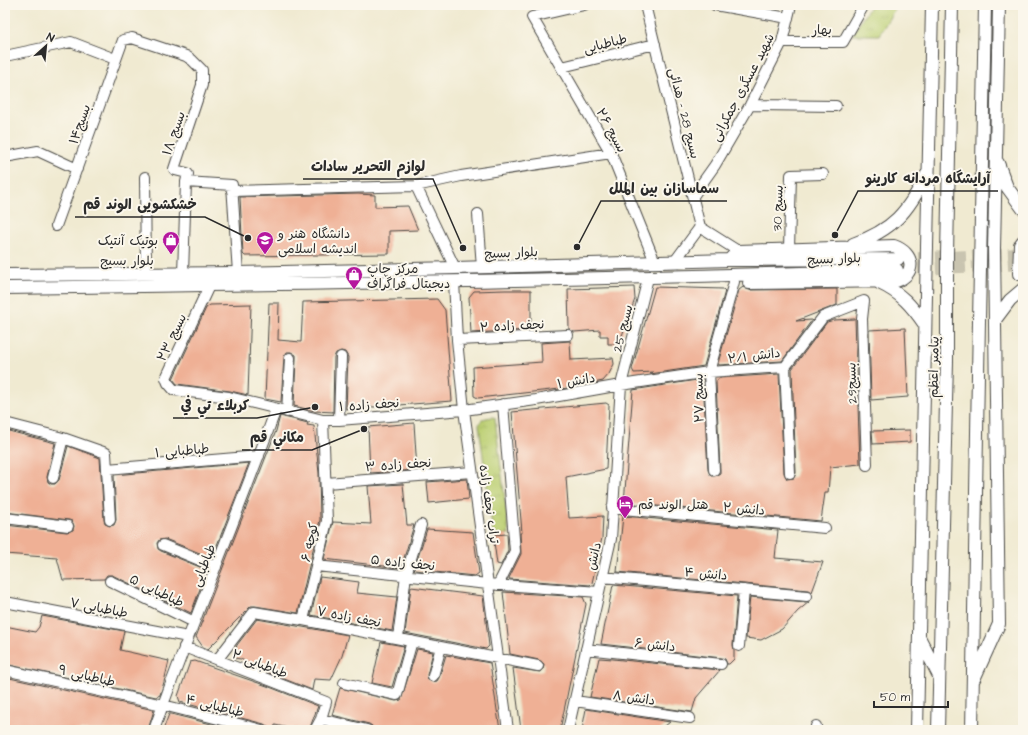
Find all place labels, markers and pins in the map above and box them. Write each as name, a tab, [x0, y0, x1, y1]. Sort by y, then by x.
callout: لوازم التحریر سادات	[303, 153, 433, 179]
callout: آرایشگاه مردانه کارینو	[858, 165, 998, 191]
callout: سماسازان بین الملل	[601, 175, 727, 201]
callout: خشکشویی الوند قم	[75, 191, 205, 217]
place label: دانشگاه هنر و اندیشه اسلامی	[277, 225, 357, 258]
shop icon: بوتیک آنتیک	[161, 230, 181, 255]
school or university icon: دانشگاه هنر و اندیشه اسلامی	[255, 230, 275, 255]
place label: بوتیک آنتیک	[98, 232, 158, 250]
place label: مرکز چاپ دیجیتال فراگراف	[367, 260, 450, 293]
shop icon: مرکز چاپ دیجیتال فراگراف	[344, 265, 364, 290]
callout: كربلاء تي في	[173, 392, 257, 418]
callout: مكاني قم	[242, 424, 312, 450]
hotel icon: هتل الوند قم	[615, 494, 635, 519]
place label: هتل الوند قم	[638, 496, 708, 515]

